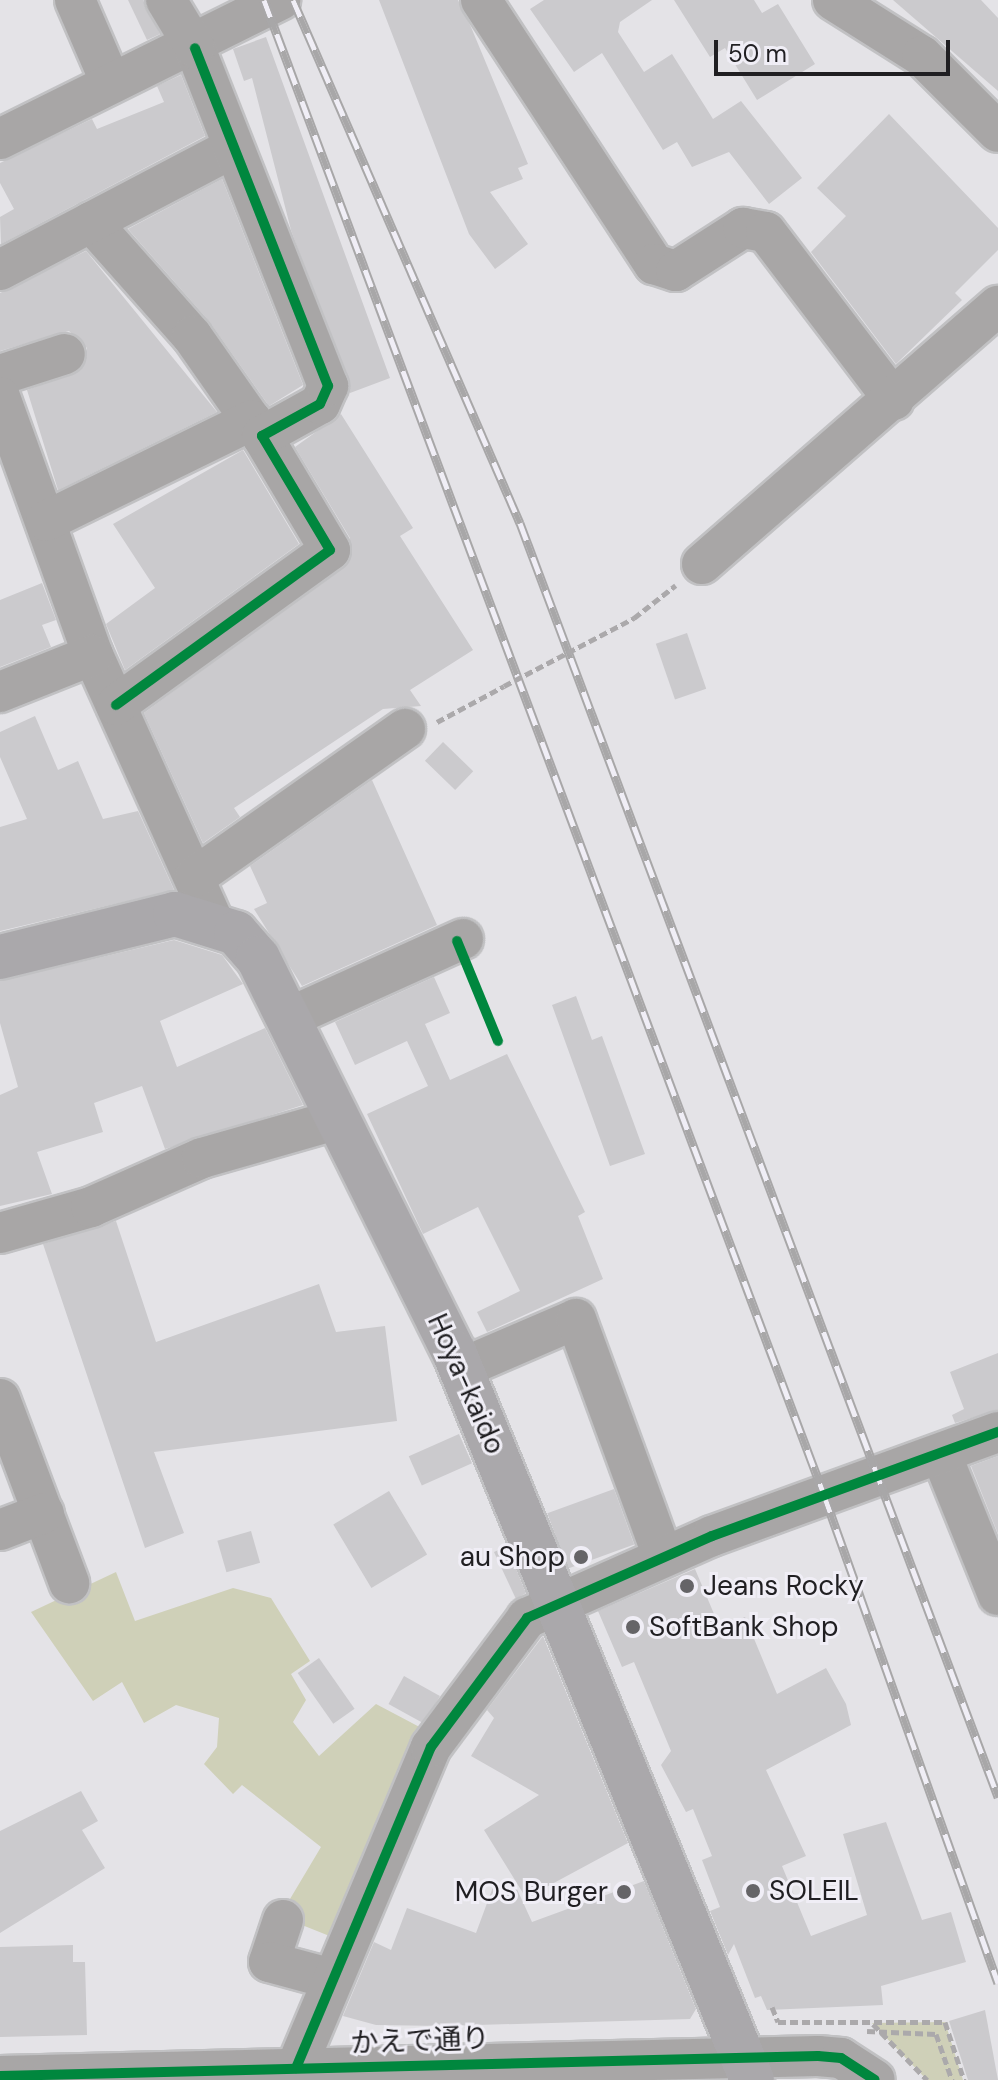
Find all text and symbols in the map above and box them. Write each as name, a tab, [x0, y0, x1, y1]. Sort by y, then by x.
scale bar	[718, 24, 954, 74]
text: 50 m	[728, 38, 787, 69]
street label: Hoya-kaido	[420, 1309, 512, 1459]
place label: au Shop	[460, 1540, 565, 1574]
marker: au Shop	[572, 1548, 590, 1566]
place label: Jeans Rocky	[703, 1569, 864, 1603]
marker: Jeans Rocky	[678, 1577, 696, 1595]
place label: SoftBank Shop	[649, 1610, 839, 1644]
marker: SoftBank Shop	[624, 1618, 642, 1636]
place label: SOLEIL	[769, 1874, 859, 1908]
place label: MOS Burger	[455, 1875, 608, 1909]
marker: SOLEIL	[744, 1882, 762, 1900]
marker: MOS Burger	[615, 1883, 633, 1901]
street label: かえで通り	[349, 2022, 491, 2060]

